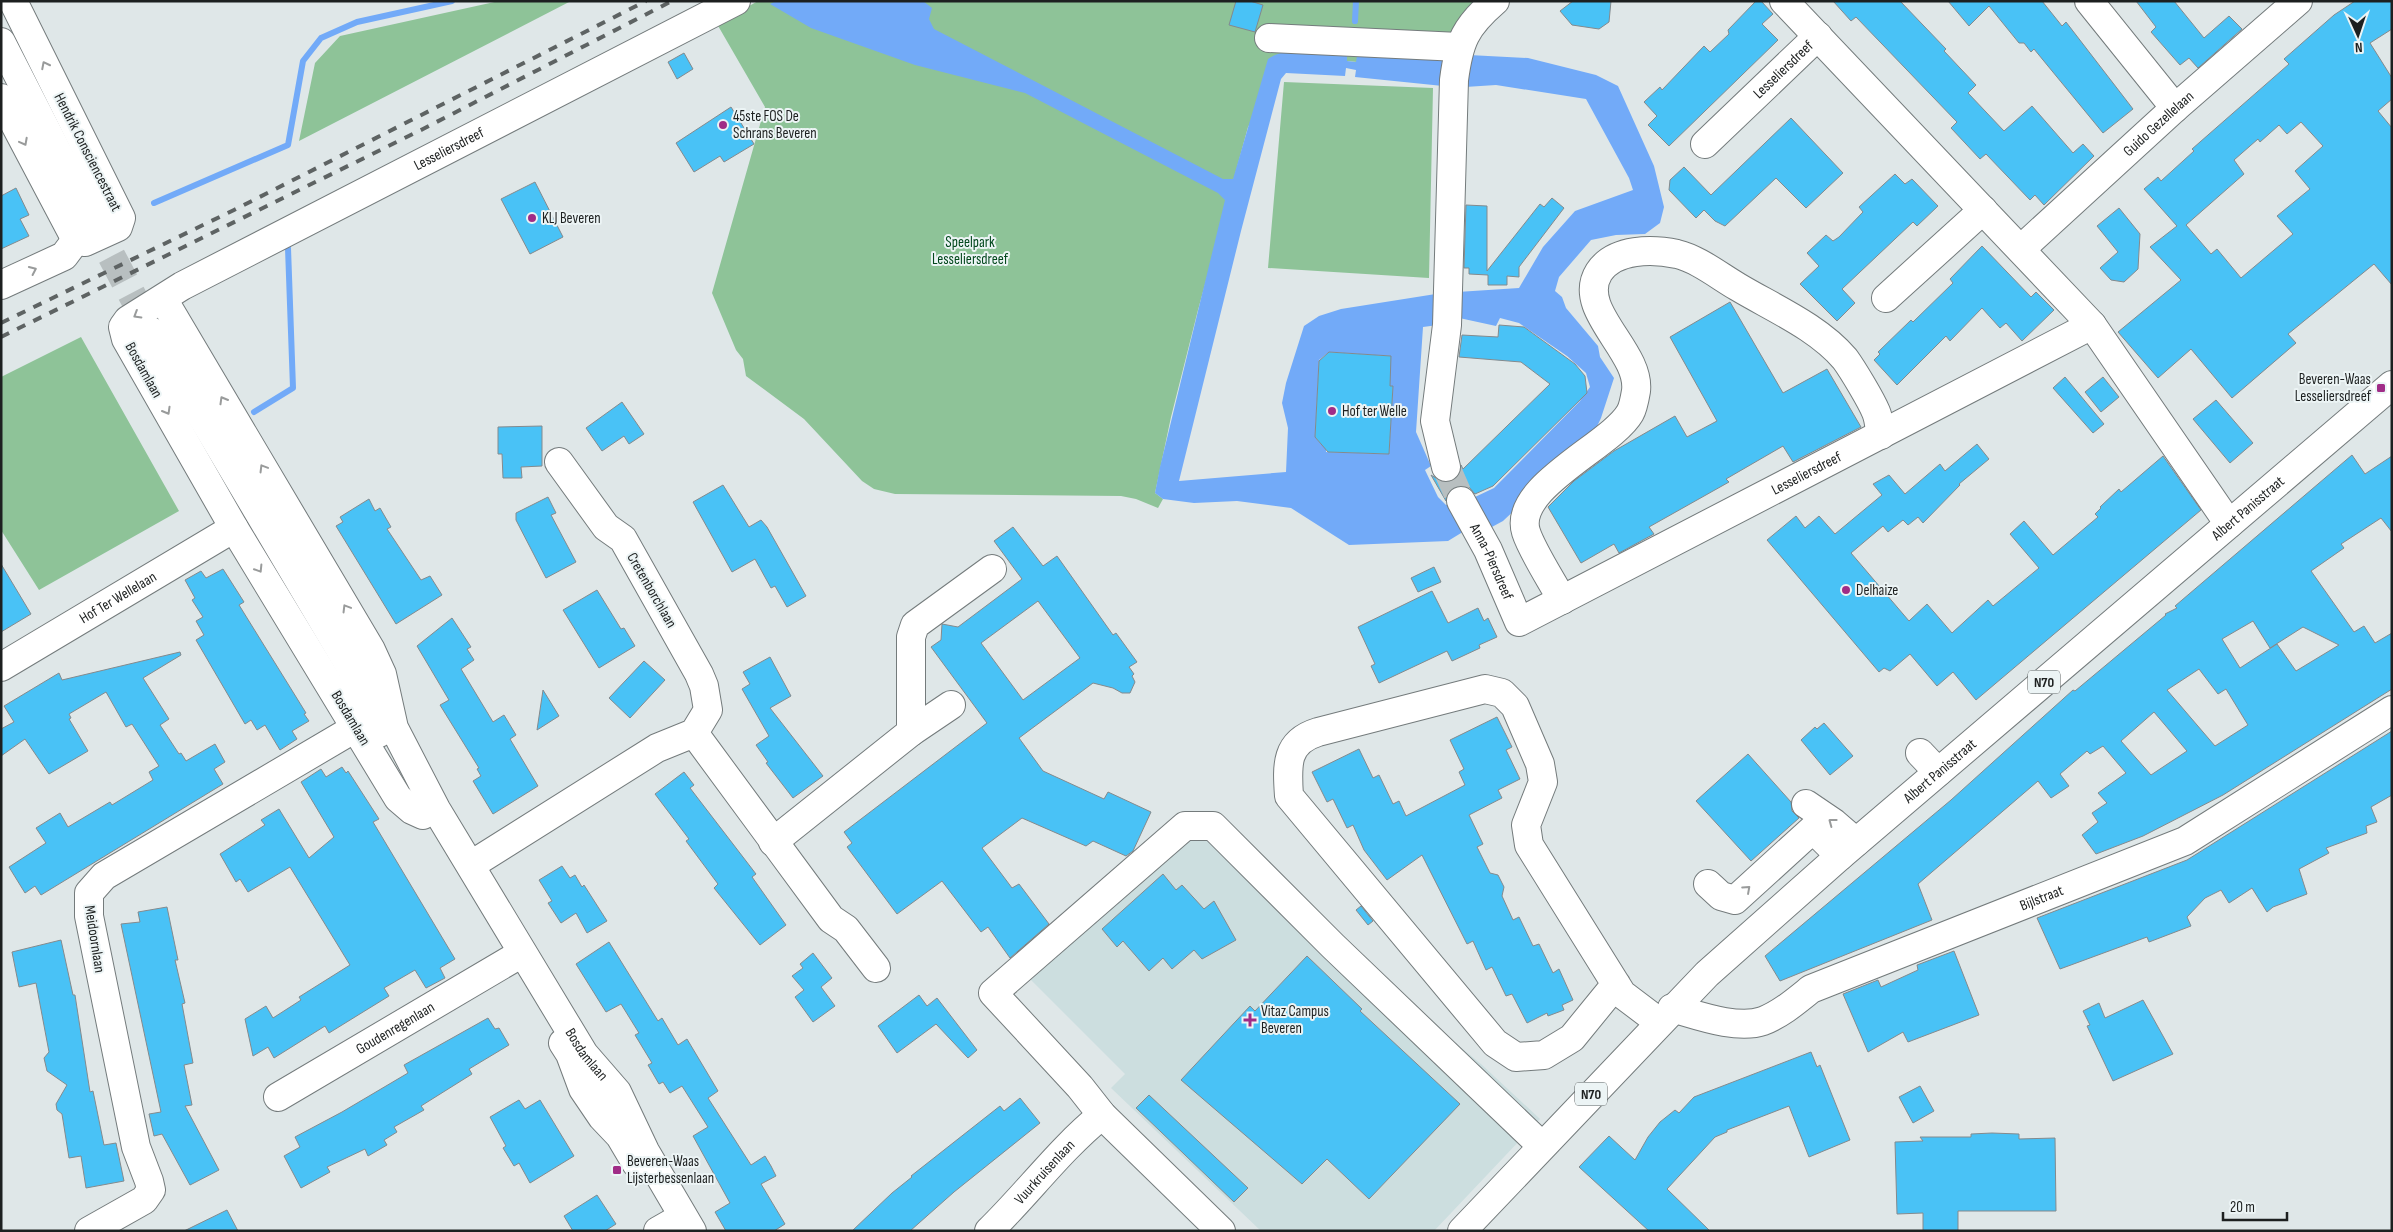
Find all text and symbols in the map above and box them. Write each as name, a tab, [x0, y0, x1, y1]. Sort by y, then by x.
north arrow	[2333, 10, 2383, 60]
street label: Lesseliersdreef	[1749, 36, 1818, 103]
text: N	[2354, 39, 2363, 56]
one-way arrow	[41, 61, 51, 70]
street label: Guido Gezellelaan	[2119, 87, 2198, 161]
street label: Hendrik Consciencestraat	[50, 90, 126, 215]
place label: 45ste FOS De Schrans Beveren	[733, 107, 817, 143]
marker: 45ste FOS De Schrans Beveren	[717, 119, 729, 131]
street label: Lesseliersdreef	[411, 123, 488, 175]
one-way arrow	[18, 136, 28, 145]
place label: KLJ Beveren	[542, 209, 601, 228]
marker: KLJ Beveren	[526, 212, 538, 224]
park label: Speelpark Lesseliersdreef	[932, 233, 1009, 269]
one-way arrow	[27, 267, 36, 277]
one-way arrow	[133, 308, 142, 318]
street label: Bosdamlaan	[121, 339, 167, 401]
place label: Beveren-Waas Lesseliersdreef	[2295, 370, 2372, 406]
marker: Beveren-Waas Lesseliersdreef	[2375, 382, 2387, 394]
one-way arrow	[219, 396, 229, 405]
place label: Hof ter Welle	[1342, 402, 1407, 421]
marker: Hof ter Welle	[1326, 405, 1338, 417]
one-way arrow	[161, 406, 171, 415]
street label: Lesseliersdreef	[1768, 447, 1845, 499]
one-way arrow	[259, 464, 269, 473]
street label: Albert Panisstraat	[2207, 472, 2289, 545]
street label: Anna-Piersdreef	[1465, 519, 1518, 603]
street label: Cretenborchlaan	[622, 549, 681, 631]
one-way arrow	[253, 564, 263, 573]
street label: Hof Ter Wellelaan	[76, 567, 160, 628]
place label: Delhaize	[1856, 581, 1898, 600]
marker: Delhaize	[1840, 584, 1852, 596]
one-way arrow	[342, 604, 352, 613]
road number: N70	[2028, 670, 2060, 694]
street label: Bosdamlaan	[327, 687, 374, 749]
street label: Albert Panisstraat	[1899, 735, 1981, 808]
one-way arrow	[1828, 819, 1838, 828]
street label: Bijlstraat	[2017, 881, 2067, 915]
one-way arrow	[1741, 886, 1750, 895]
street label: Meidoornlaan	[80, 904, 109, 974]
street label: Goudenregenlaan	[353, 998, 438, 1059]
place label: Vitaz Campus Beveren	[1261, 1002, 1329, 1038]
marker: Vitaz Campus Beveren	[1243, 1013, 1257, 1027]
street label: Bosdamlaan	[561, 1025, 612, 1085]
road number: N70	[1575, 1082, 1607, 1106]
street label: Vuurkruisenlaan	[1010, 1136, 1079, 1209]
place label: Beveren-Waas Lijsterbessenlaan	[627, 1152, 714, 1188]
marker: Beveren-Waas Lijsterbessenlaan	[611, 1164, 623, 1176]
scale bar	[2223, 1190, 2287, 1222]
text: 20 m	[2230, 1198, 2255, 1217]

